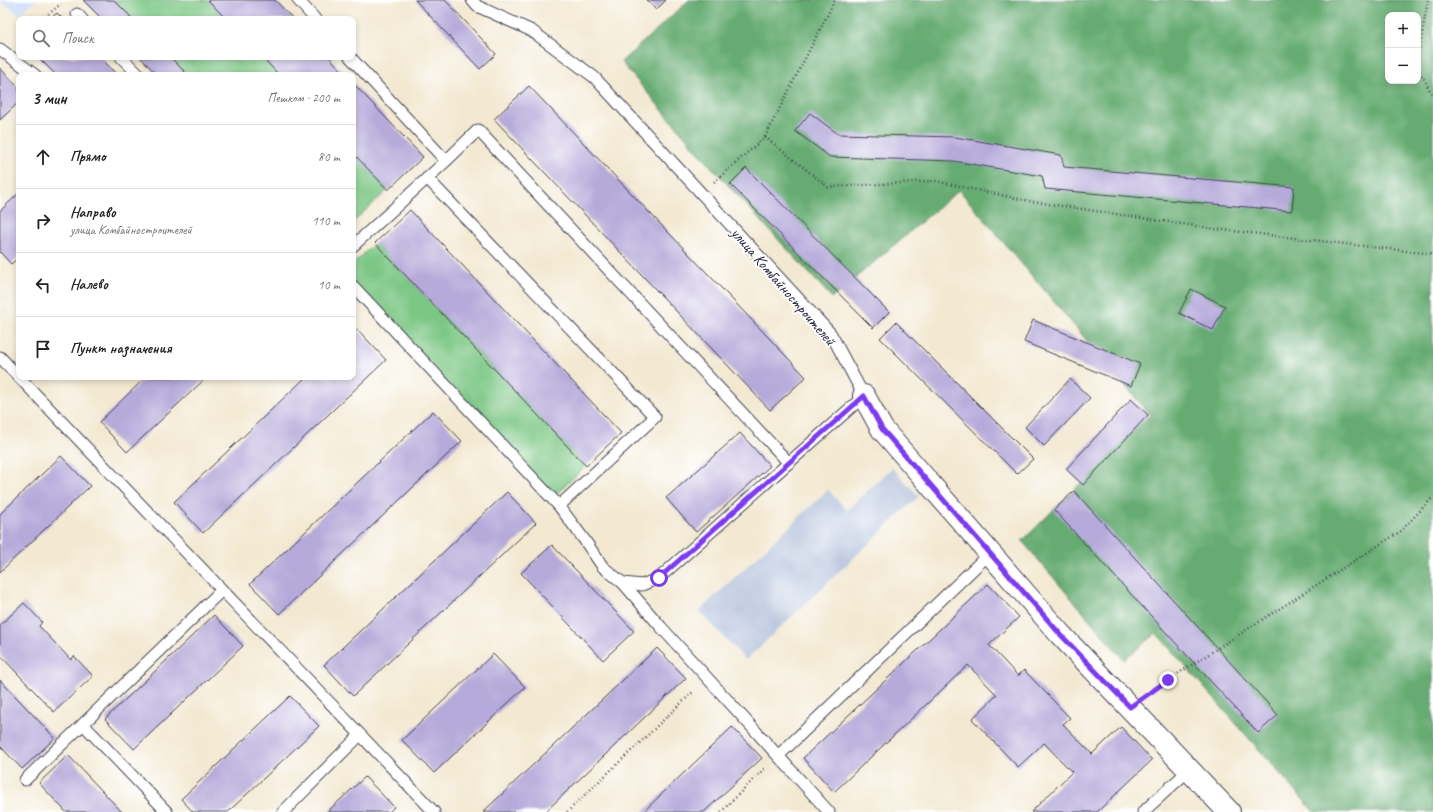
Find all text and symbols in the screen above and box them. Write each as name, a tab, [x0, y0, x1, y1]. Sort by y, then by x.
map controls	[1385, 12, 1421, 84]
button: +	[1385, 12, 1421, 48]
search box	[16, 16, 356, 60]
icon: search	[30, 27, 52, 49]
text: Поиск	[62, 29, 94, 48]
button: −	[1385, 48, 1421, 84]
text: 3 мин	[32, 88, 67, 109]
text: Пешком · 200 m	[267, 90, 340, 106]
icon: ahead	[32, 146, 54, 168]
text: Прямо	[70, 147, 106, 166]
text: 80 m	[318, 149, 340, 165]
text: Направо	[70, 203, 116, 222]
icon: right	[32, 210, 54, 232]
text: 110 m	[312, 213, 340, 229]
text: улица Комбайностроителей	[70, 222, 192, 238]
street label: улица Комбайностроителей	[726, 223, 841, 351]
icon: left	[32, 274, 54, 296]
text: Налево	[70, 275, 108, 294]
text: 10 m	[318, 277, 340, 293]
icon: arrive	[32, 338, 54, 360]
text: Пункт назначения	[70, 339, 172, 358]
route start	[650, 569, 668, 587]
route end	[1159, 671, 1177, 689]

